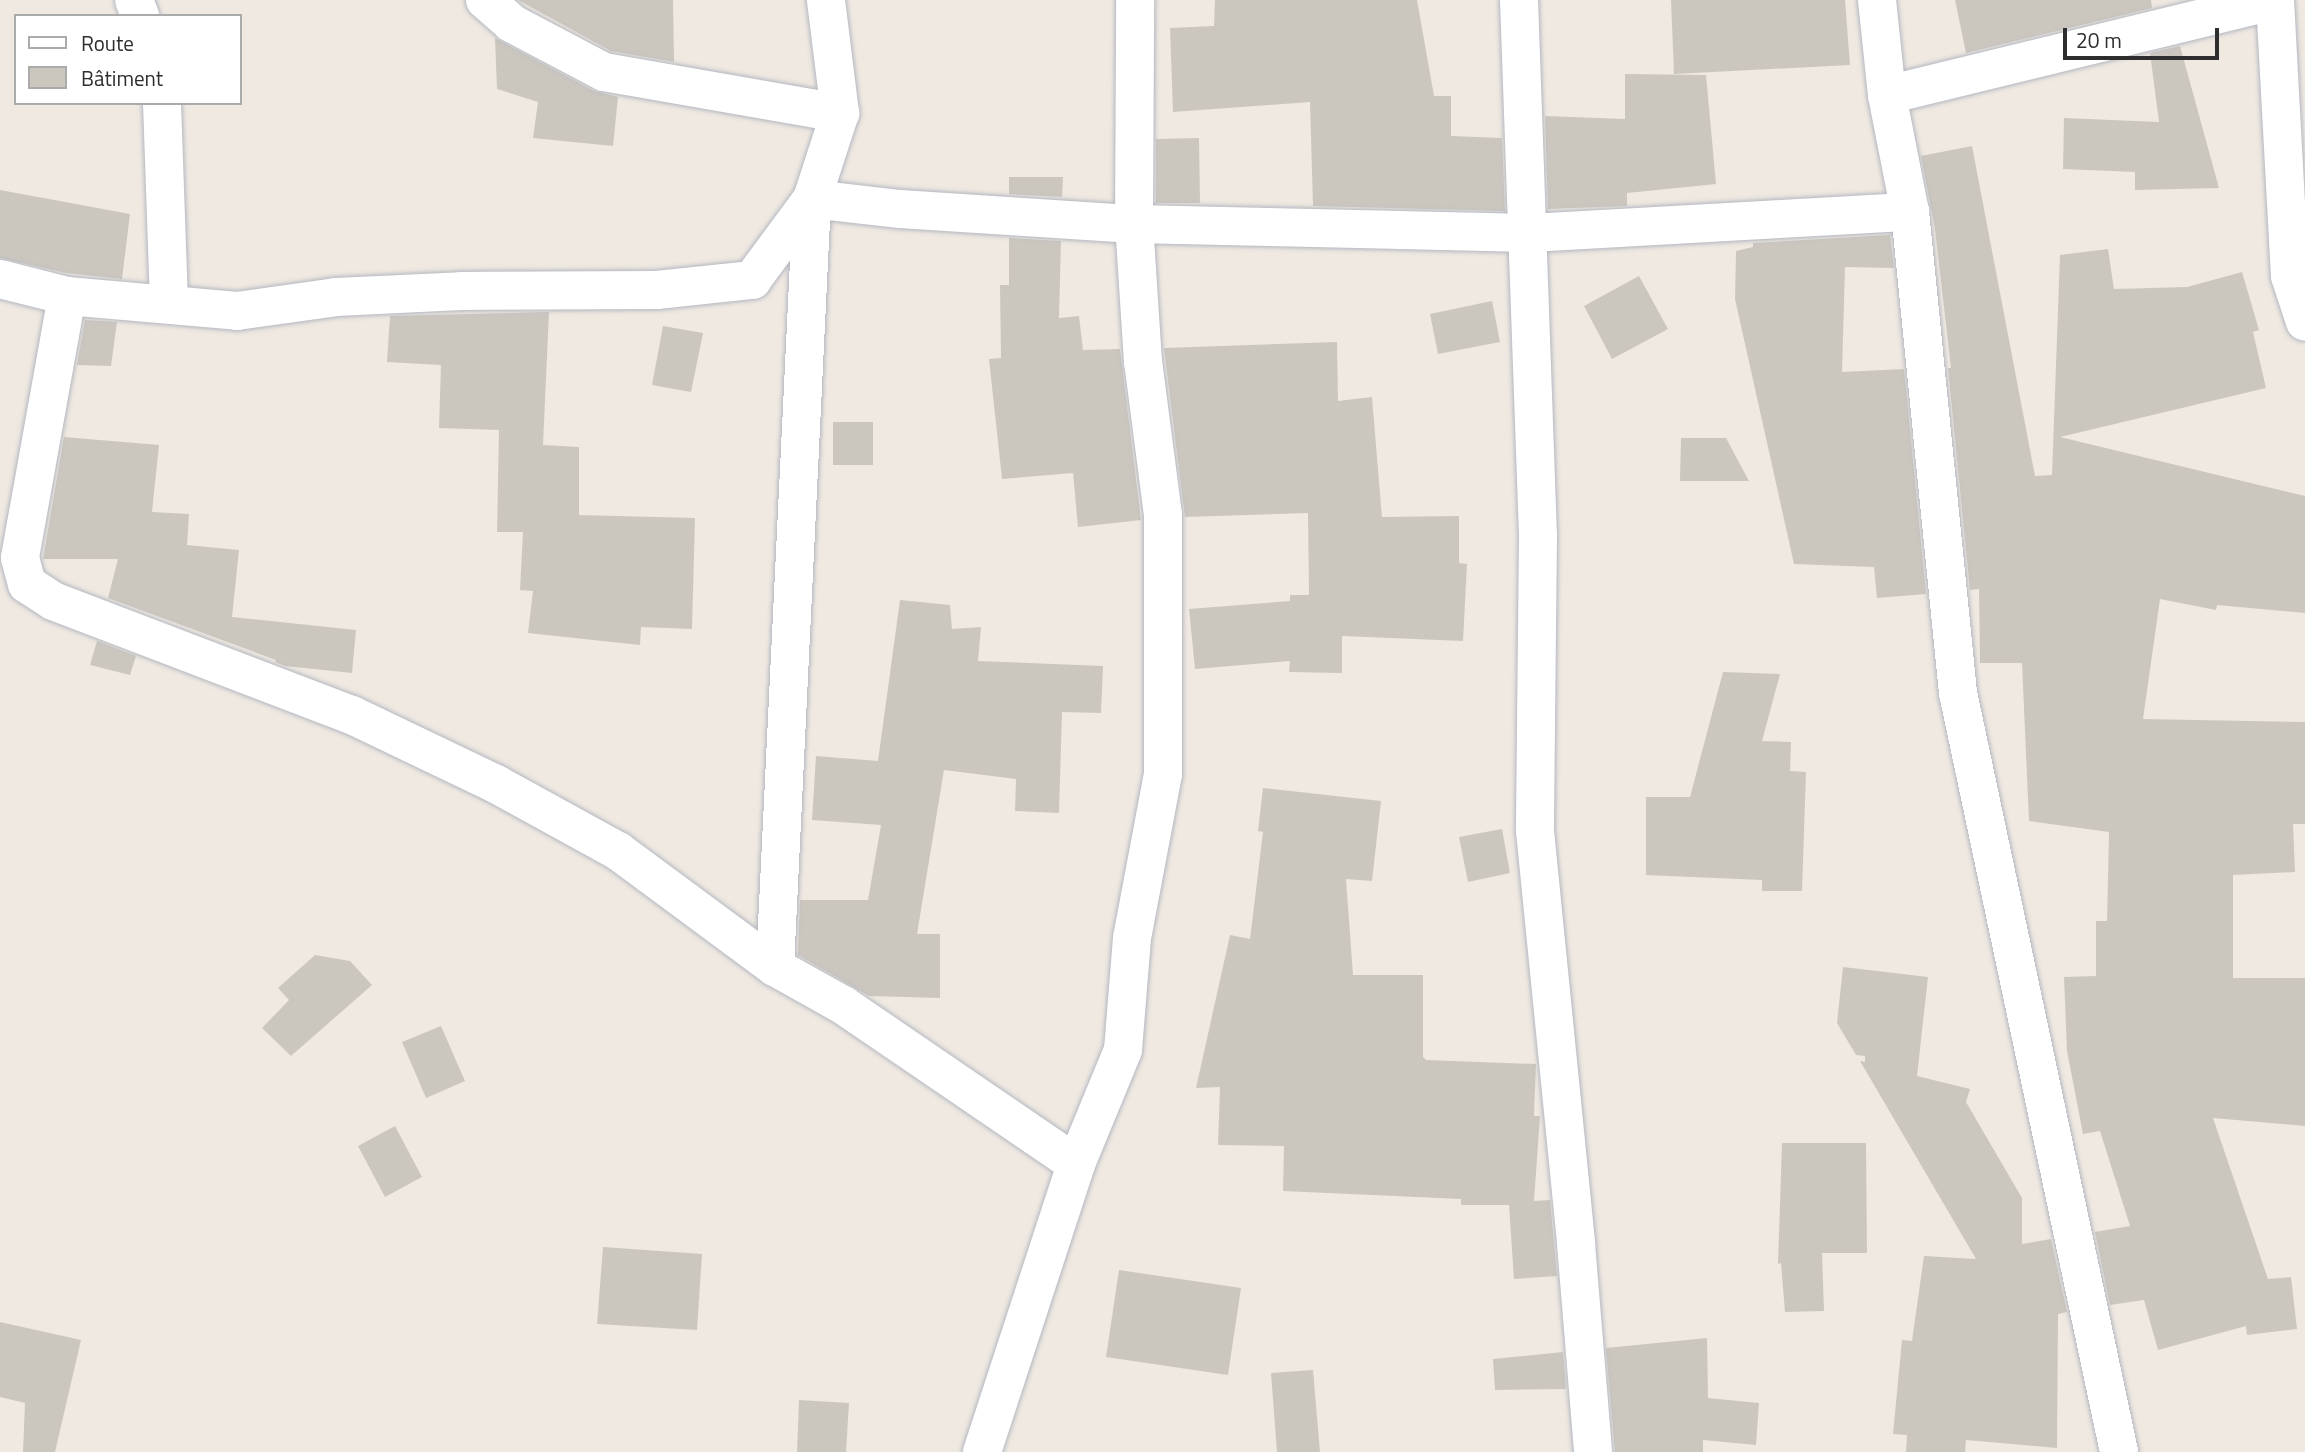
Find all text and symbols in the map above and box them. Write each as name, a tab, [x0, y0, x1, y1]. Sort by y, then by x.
legend	[14, 14, 242, 105]
scale bar	[2067, 14, 2223, 58]
text: 20 m	[2076, 24, 2122, 56]
text: Route	[81, 27, 134, 59]
text: Bâtiment	[81, 62, 163, 94]

